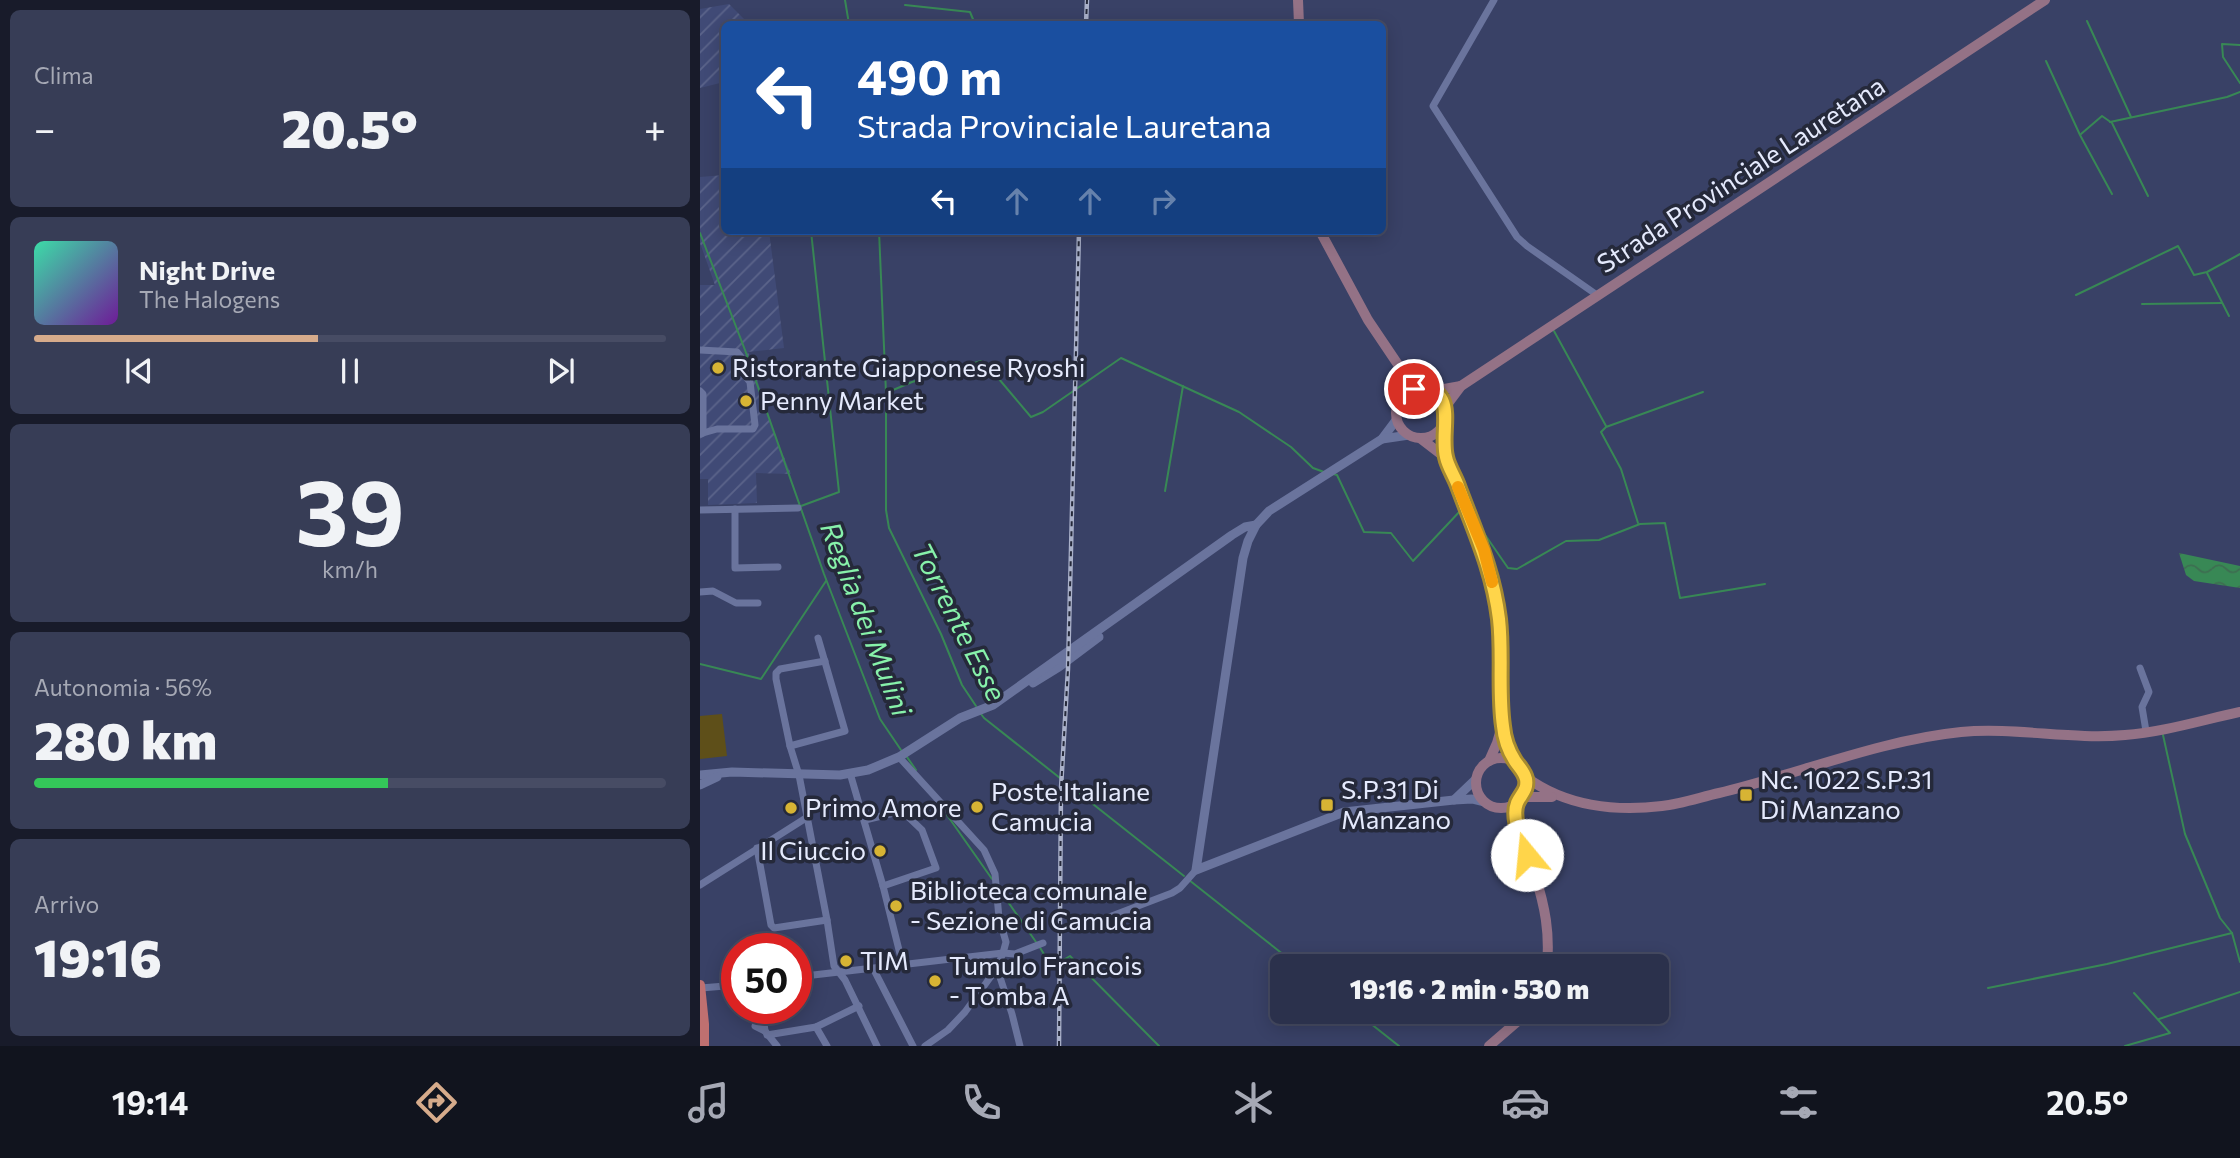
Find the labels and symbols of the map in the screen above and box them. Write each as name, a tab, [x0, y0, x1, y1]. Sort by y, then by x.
street label: Strada Provinciale Lauretana	[1590, 69, 1890, 278]
place label: Ristorante Giapponese Ryoshi	[732, 351, 1085, 382]
pin	[1384, 359, 1444, 419]
marker: Ristorante Giapponese Ryoshi	[710, 360, 726, 376]
place label: Penny Market	[760, 384, 924, 415]
marker: Penny Market	[738, 393, 754, 409]
water label: Reglia dei Mulini	[814, 517, 920, 721]
water label: Torrente Esse	[905, 537, 1014, 707]
place label: Nc. 1022 S.P.31 Di Manzano	[1760, 763, 1933, 824]
place label: S.P.31 Di Manzano	[1341, 773, 1451, 834]
place label: Poste Italiane Camucia	[991, 775, 1150, 836]
marker: Nc. 1022 S.P.31 Di Manzano	[1738, 787, 1754, 803]
place label: Primo Amore	[805, 791, 961, 822]
marker: S.P.31 Di Manzano	[1319, 797, 1335, 813]
marker: Poste Italiane Camucia	[969, 799, 985, 815]
marker: Primo Amore	[783, 800, 799, 816]
position arrow	[1490, 818, 1564, 892]
place label: Il Ciuccio	[760, 834, 866, 865]
marker: Il Ciuccio	[872, 843, 888, 859]
place label: Biblioteca comunale - Sezione di Camucia	[910, 874, 1152, 935]
marker: Biblioteca comunale - Sezione di Camucia	[888, 898, 904, 914]
speed limit sign: 50	[721, 933, 812, 1024]
place label: TIM	[860, 944, 909, 975]
place label: Tumulo Francois - Tomba A	[949, 949, 1142, 1010]
marker: TIM	[838, 953, 854, 969]
marker: Tumulo Francois - Tomba A	[927, 973, 943, 989]

